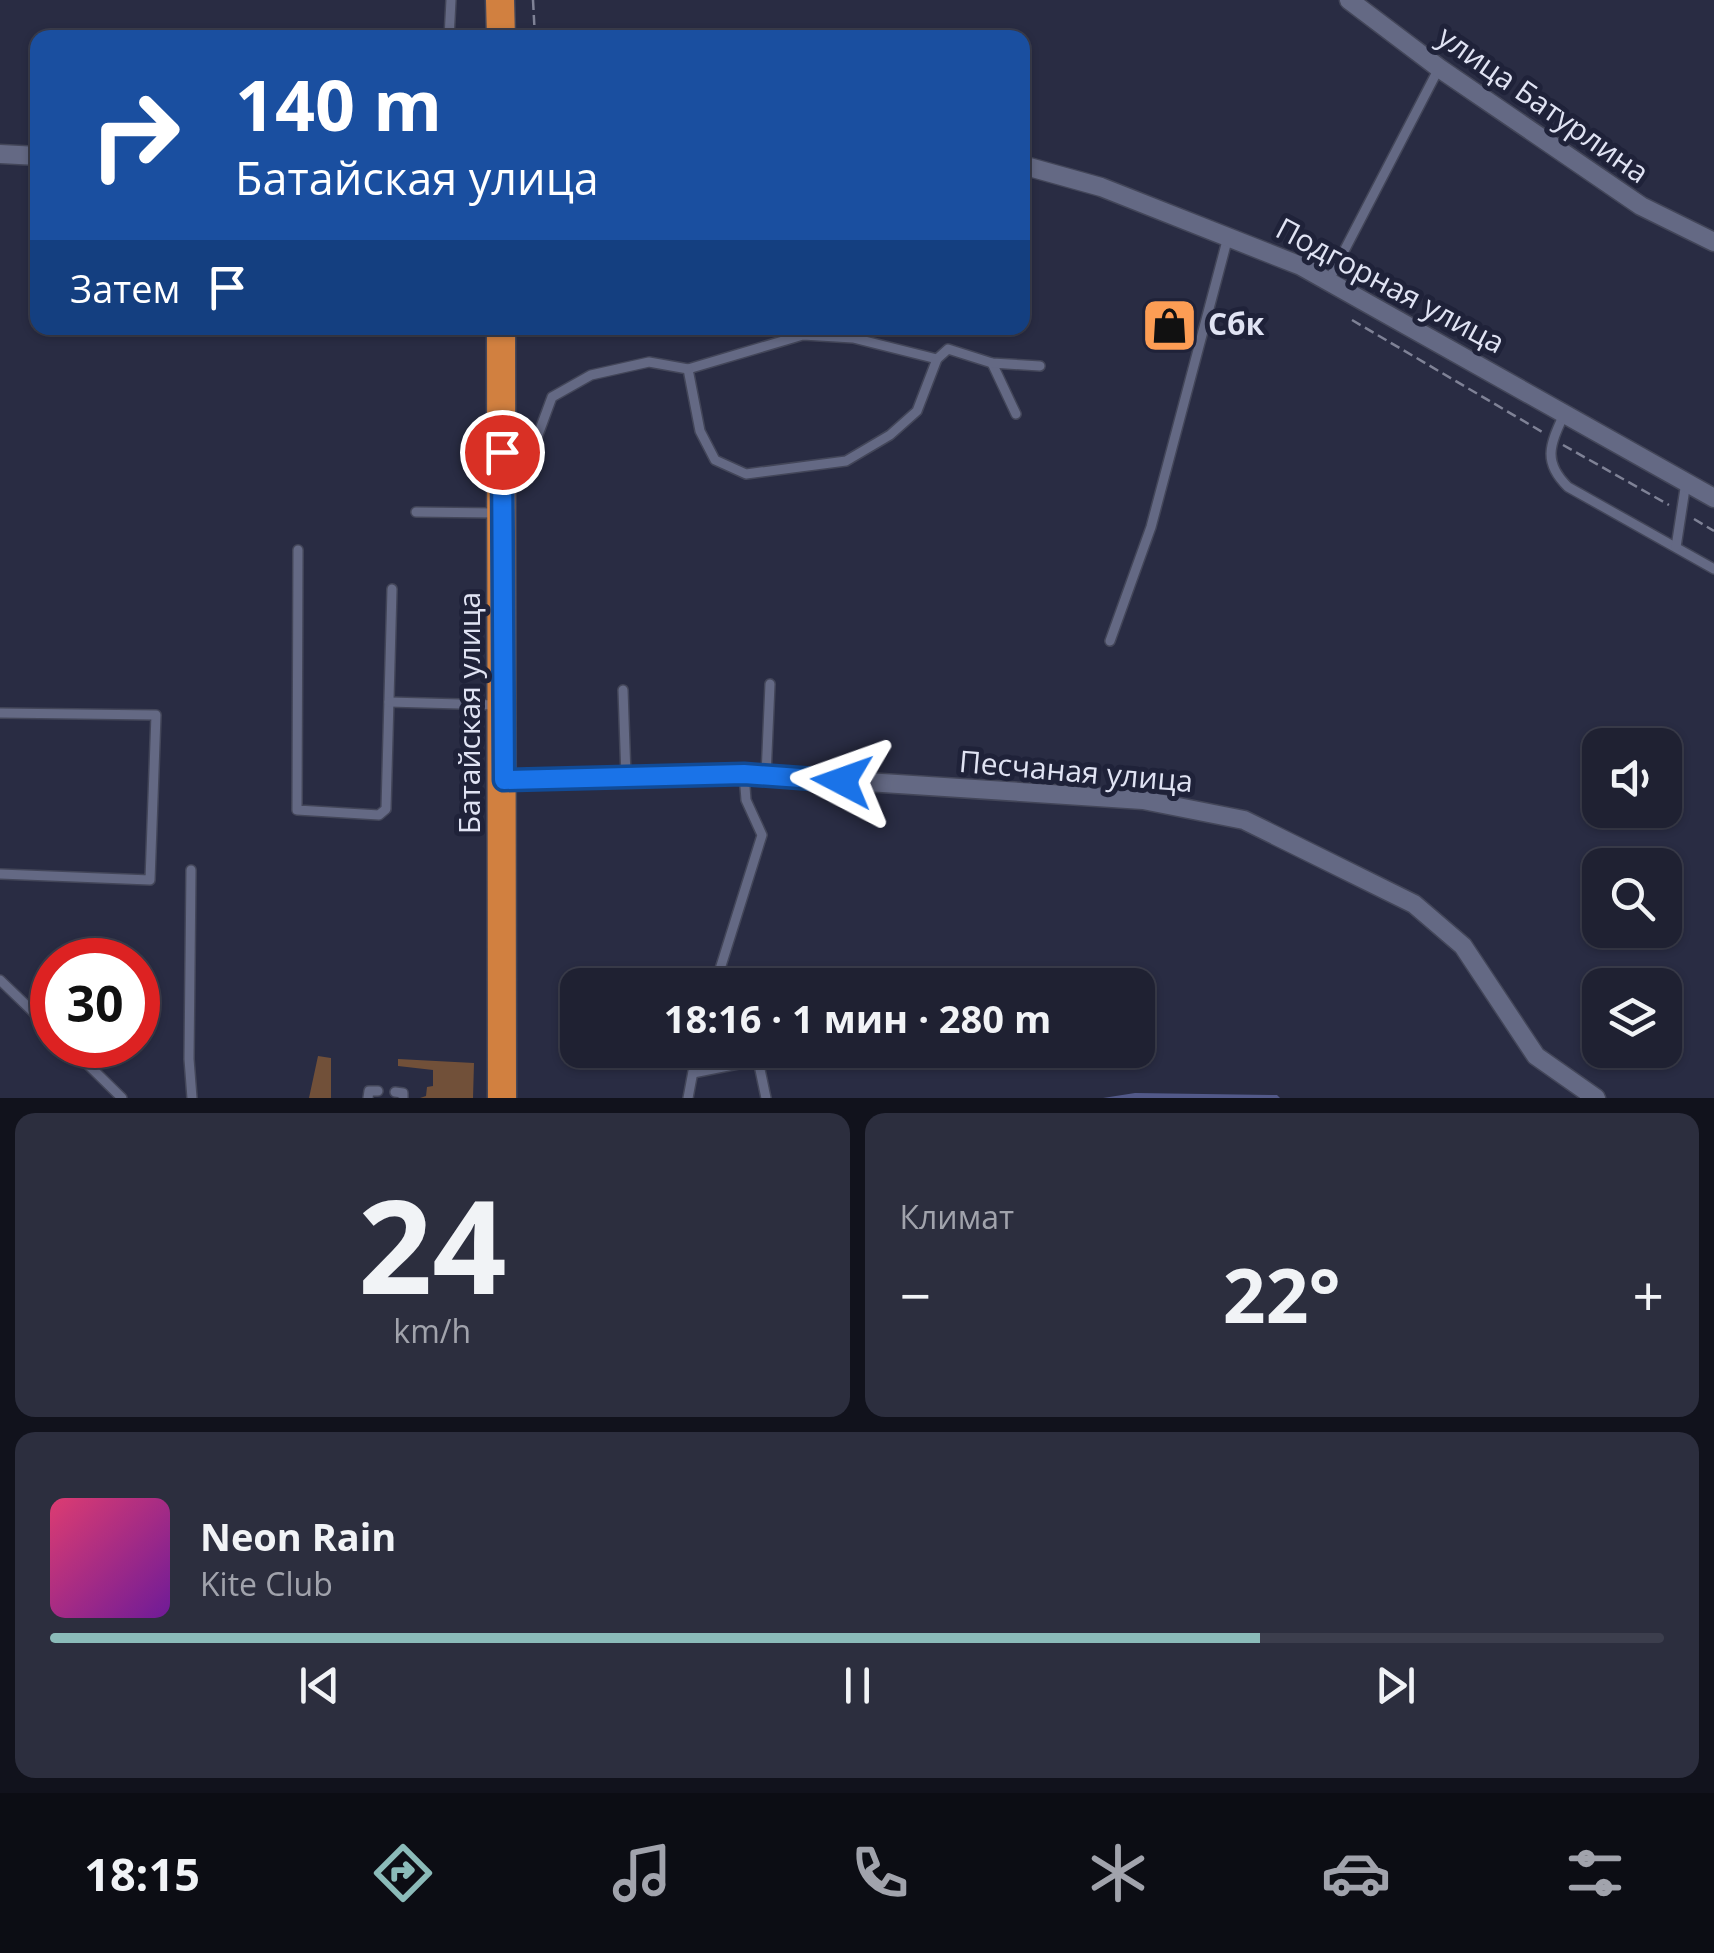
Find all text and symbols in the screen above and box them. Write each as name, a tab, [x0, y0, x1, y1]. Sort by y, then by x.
street label: улица Батурлина	[1430, 16, 1658, 192]
text: 140 m	[235, 56, 442, 152]
icon: right	[70, 70, 200, 200]
text: Батайская улица	[235, 147, 599, 208]
street label: Подгорная улица	[1269, 207, 1512, 362]
icon: arrive	[200, 260, 255, 315]
text: Затем	[70, 262, 180, 314]
shop icon: Сбк	[1139, 295, 1199, 355]
place label: Сбк	[1208, 303, 1265, 344]
pin	[460, 410, 545, 495]
icon: arrive	[475, 425, 530, 480]
street label: Батайская улица	[448, 592, 489, 834]
map controls	[1582, 728, 1682, 1068]
button: sound	[1582, 728, 1682, 828]
position arrow	[790, 729, 894, 833]
street label: Песчаная улица	[957, 740, 1195, 801]
button: search	[1582, 848, 1682, 948]
speed limit sign: 30	[30, 938, 160, 1068]
button: layers	[1582, 968, 1682, 1068]
text: 18:16 · 1 мин · 280 m	[664, 992, 1051, 1044]
text: 24	[358, 1155, 507, 1332]
text: Климат	[900, 1195, 1014, 1238]
text: 22°	[1223, 1243, 1341, 1345]
text: −	[900, 1257, 931, 1332]
text: +	[1633, 1257, 1664, 1332]
text: km/h	[393, 1309, 471, 1352]
text: Neon Rain	[200, 1510, 396, 1562]
text: Kite Club	[200, 1562, 333, 1605]
icon: previous	[292, 1658, 347, 1713]
icon: pause	[830, 1658, 885, 1713]
icon: next	[1368, 1658, 1423, 1713]
icon: directions	[368, 1838, 438, 1908]
icon: music	[607, 1838, 677, 1908]
icon: phone	[845, 1838, 915, 1908]
icon: climate	[1083, 1838, 1153, 1908]
icon: car	[1321, 1838, 1391, 1908]
icon: filters	[1560, 1838, 1630, 1908]
text: 18:15	[84, 1843, 200, 1904]

